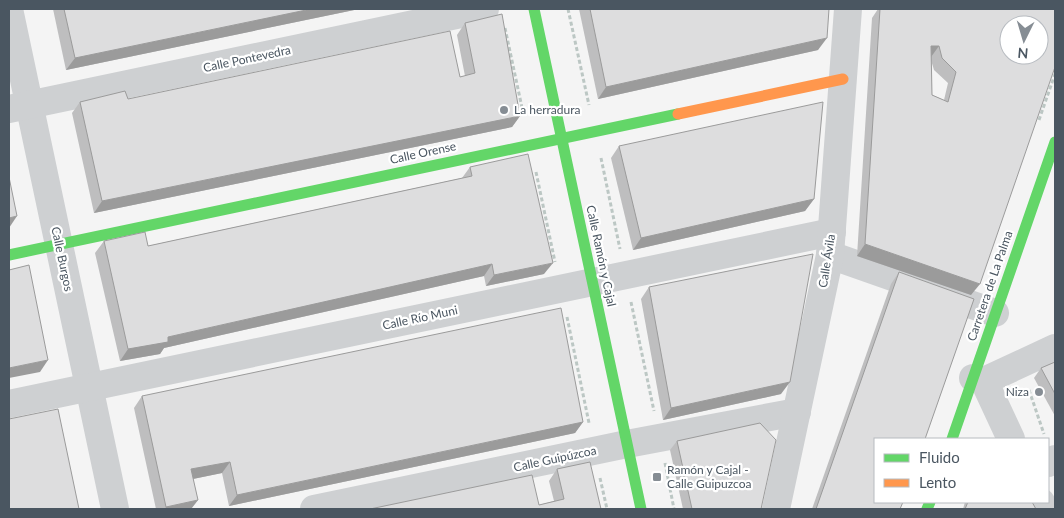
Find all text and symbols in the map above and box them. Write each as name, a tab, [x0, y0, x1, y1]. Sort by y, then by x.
north arrow	[999, 15, 1049, 65]
street label: Calle Pontevedra	[202, 42, 292, 75]
text: N	[1017, 45, 1029, 62]
place label: La herradura	[514, 102, 581, 117]
marker: La herradura	[498, 104, 510, 116]
street label: Calle Orense	[388, 138, 457, 167]
street label: Calle Ramón y Cajal	[583, 204, 620, 308]
street label: Calle Burgos	[48, 225, 77, 293]
street label: Carretera de La Palma	[964, 229, 1015, 343]
street label: Calle Ávila	[815, 233, 838, 289]
street label: Calle Río Muni	[381, 302, 459, 333]
place label: Niza	[1006, 384, 1029, 399]
marker: Niza	[1033, 386, 1045, 398]
legend	[874, 438, 1049, 503]
street label: Calle Guipúzcoa	[512, 442, 598, 475]
text: Fluido	[919, 448, 960, 466]
place label: Ramón y Cajal - Calle Guipuzcoa	[667, 462, 751, 491]
marker: Ramón y Cajal - Calle Guipuzcoa	[651, 471, 663, 483]
text: Lento	[919, 473, 956, 491]

